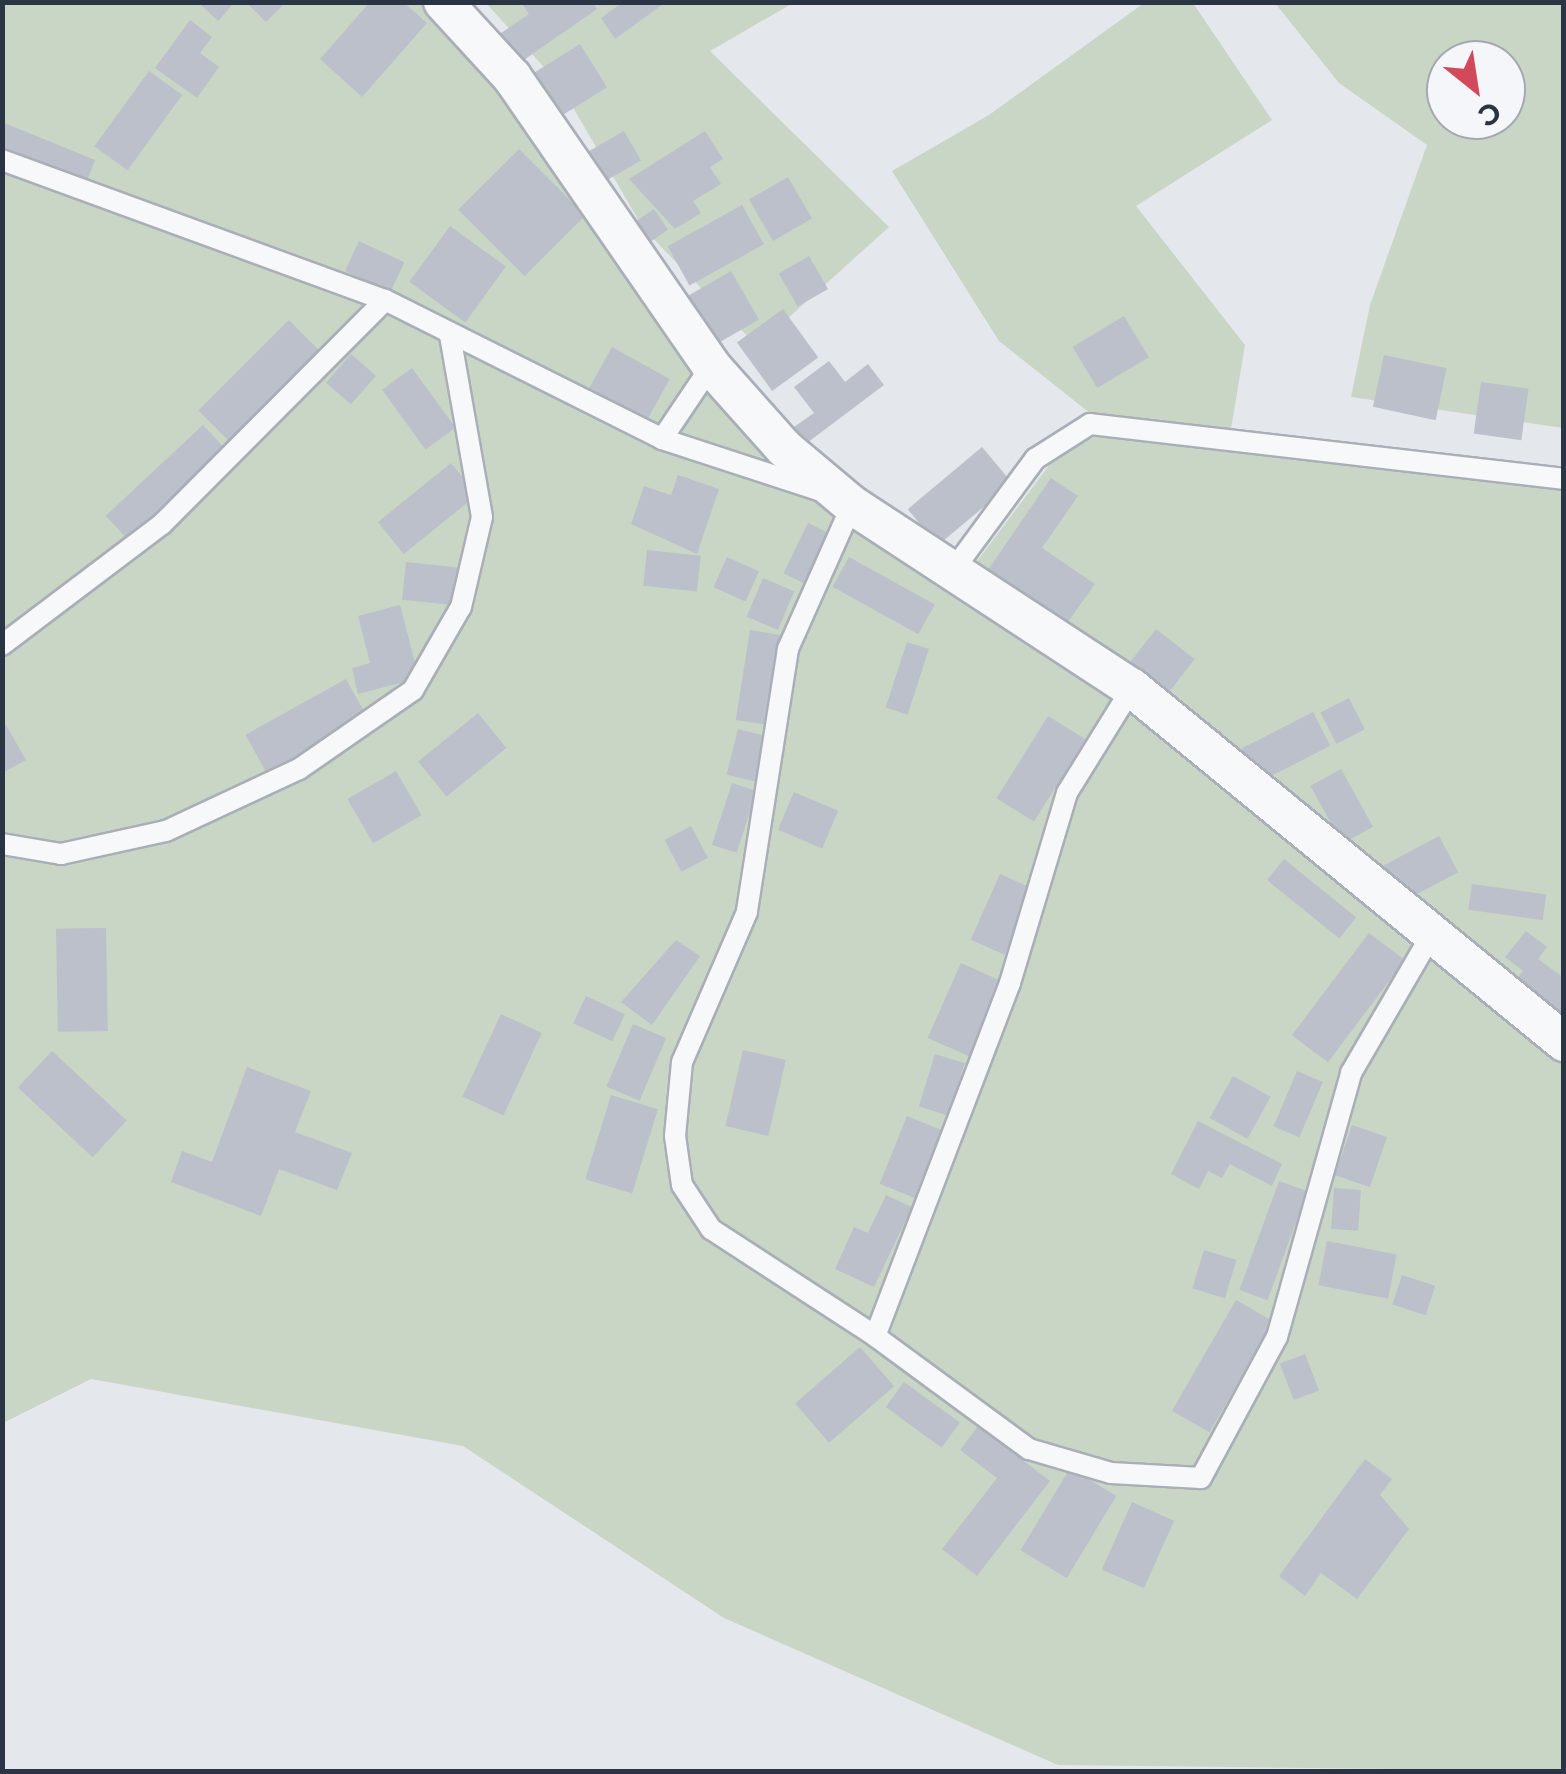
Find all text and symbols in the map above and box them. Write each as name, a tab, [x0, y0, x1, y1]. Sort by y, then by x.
north arrow	[1426, 40, 1526, 140]
text: С	[1473, 94, 1507, 134]

